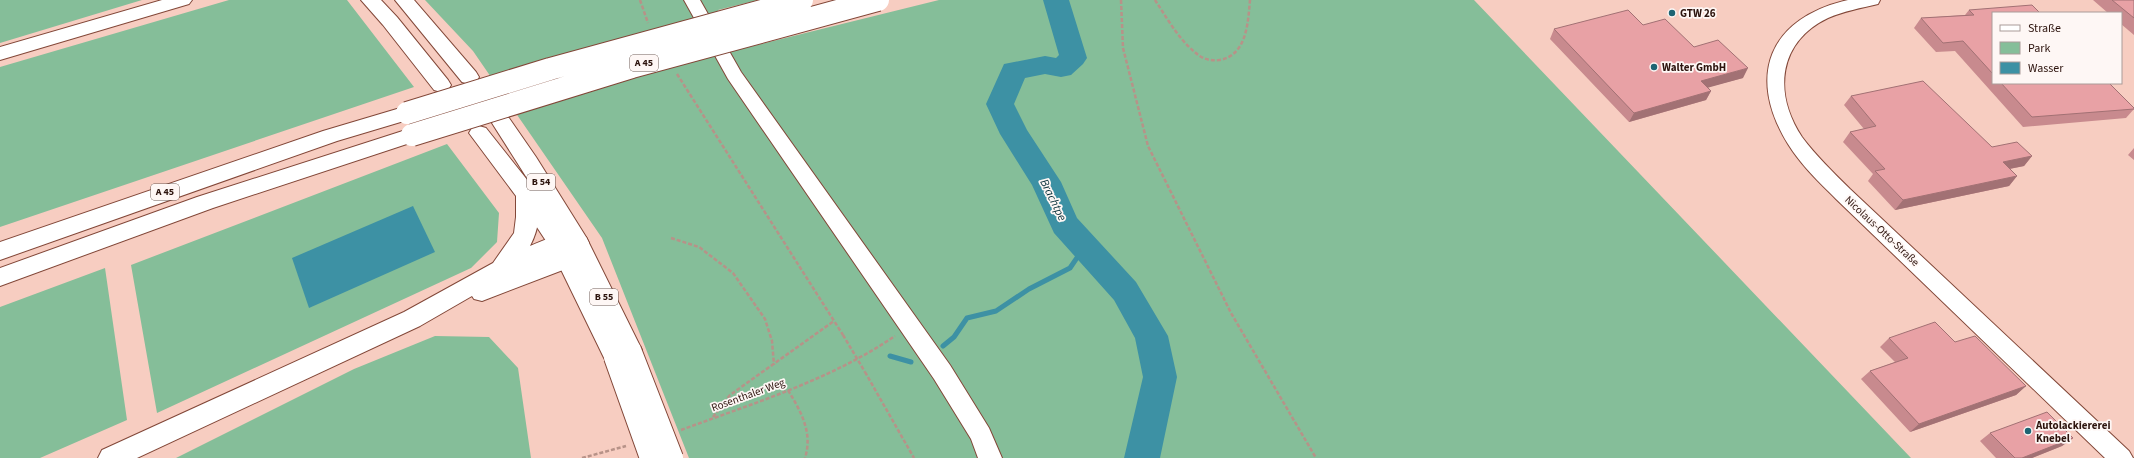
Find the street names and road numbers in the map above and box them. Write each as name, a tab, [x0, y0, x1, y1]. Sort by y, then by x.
road number: A 45	[630, 55, 658, 71]
road number: B 54	[527, 174, 555, 190]
road number: A 45	[151, 184, 179, 200]
street label: Nicolaus-Otto-Straße	[1841, 192, 1923, 270]
road number: B 55	[590, 289, 618, 305]
street label: Rosenthaler Weg	[709, 375, 787, 415]

